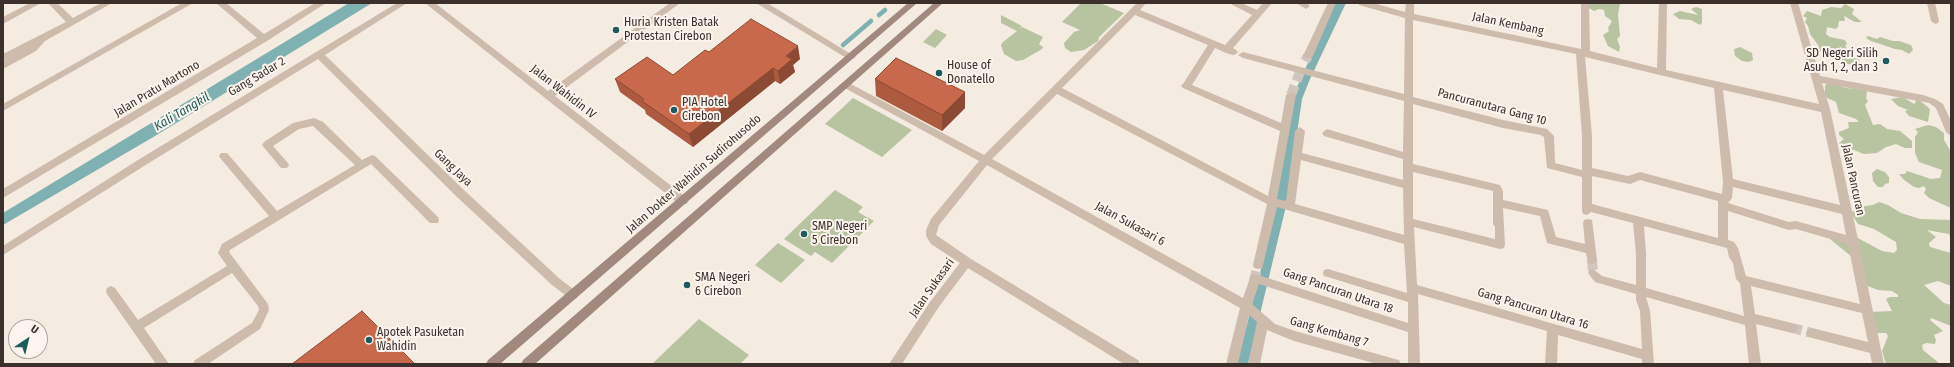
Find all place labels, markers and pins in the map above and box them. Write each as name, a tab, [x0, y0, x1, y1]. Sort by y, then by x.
place label: Huria Kristen Batak Protestan Cirebon	[624, 16, 719, 44]
marker: Huria Kristen Batak Protestan Cirebon	[611, 25, 621, 35]
place label: SD Negeri Silih Asuh 1, 2, dan 3	[1804, 47, 1878, 75]
marker: SD Negeri Silih Asuh 1, 2, dan 3	[1881, 56, 1891, 66]
place label: House of Donatello	[947, 59, 995, 87]
marker: House of Donatello	[934, 68, 944, 78]
place label: PIA Hotel Cirebon	[682, 96, 727, 124]
marker: PIA Hotel Cirebon	[669, 105, 679, 115]
place label: SMP Negeri 5 Cirebon	[812, 220, 867, 248]
marker: SMP Negeri 5 Cirebon	[799, 229, 809, 239]
place label: SMA Negeri 6 Cirebon	[695, 271, 750, 299]
marker: SMA Negeri 6 Cirebon	[682, 280, 692, 290]
place label: Apotek Pasuketan Wahidin	[377, 326, 464, 354]
marker: Apotek Pasuketan Wahidin	[364, 335, 374, 345]

